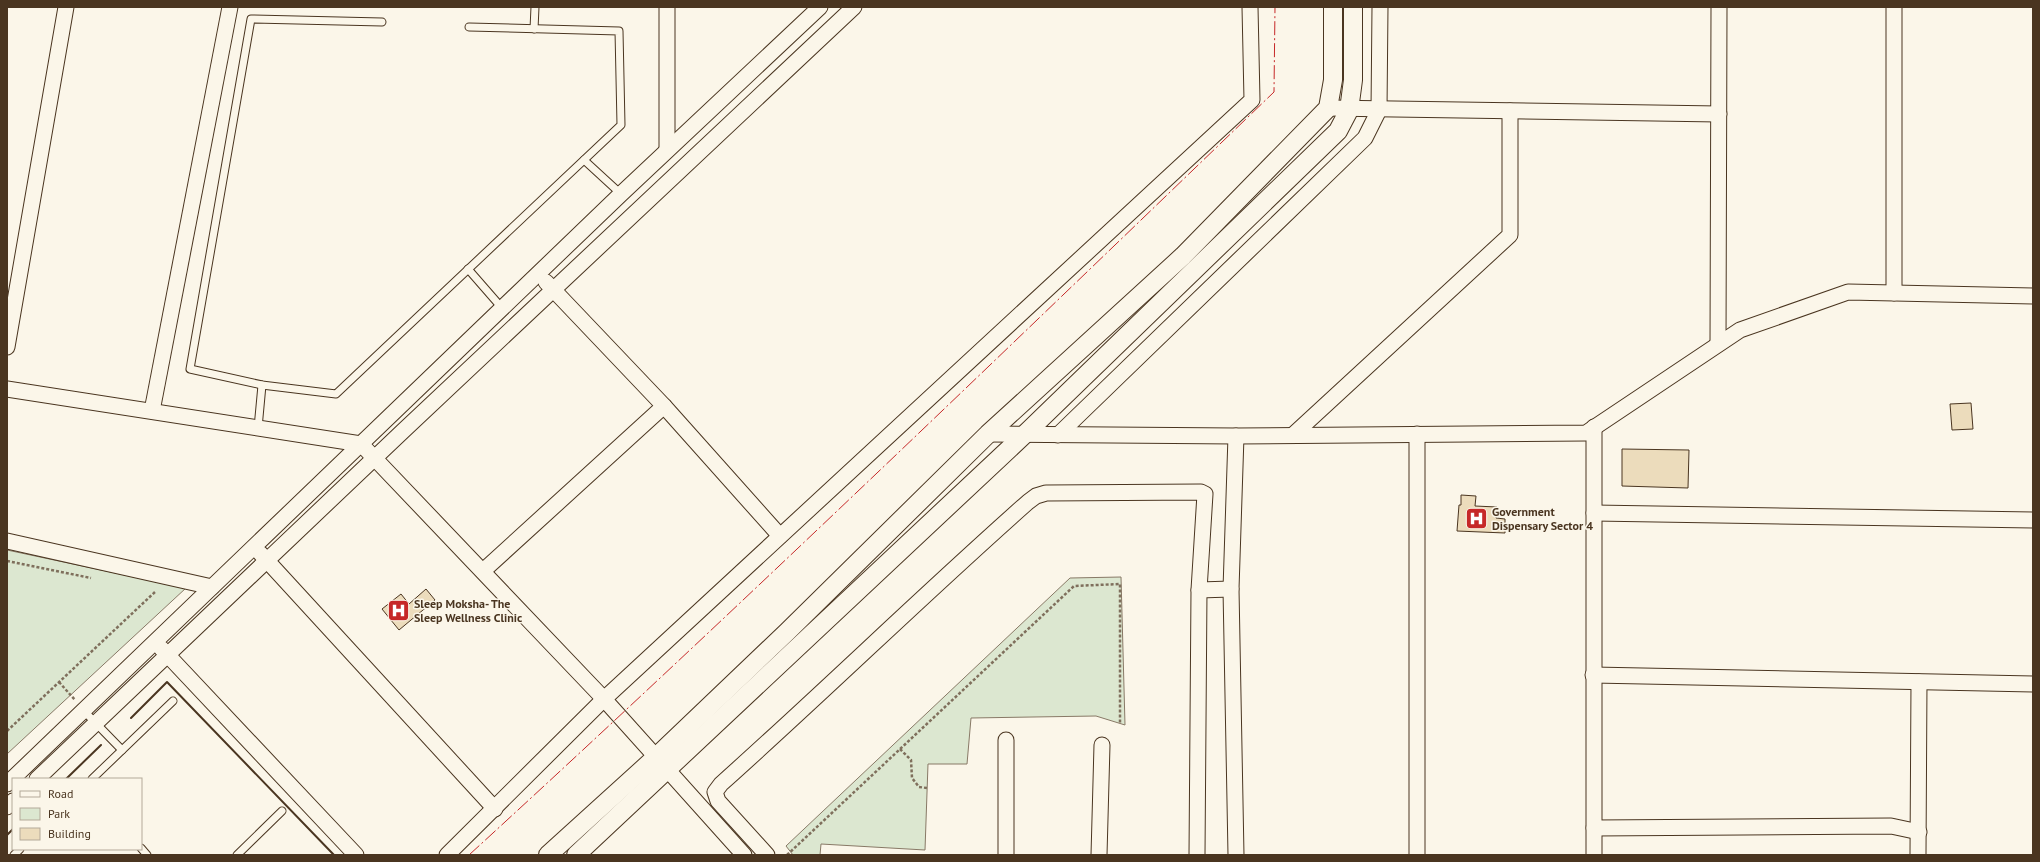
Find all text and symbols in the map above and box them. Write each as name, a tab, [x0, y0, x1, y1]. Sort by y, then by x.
place label: Government Dispensary Sector 4	[1492, 504, 1593, 533]
hospital icon: Government Dispensary Sector 4	[1464, 505, 1490, 531]
place label: Sleep Moksha- The Sleep Wellness Clinic	[414, 596, 522, 625]
hospital icon: Sleep Moksha- The Sleep Wellness Clinic	[386, 597, 412, 623]
legend	[12, 778, 142, 850]
text: Road	[48, 786, 73, 801]
text: Park	[48, 806, 70, 821]
text: Building	[48, 826, 91, 841]

